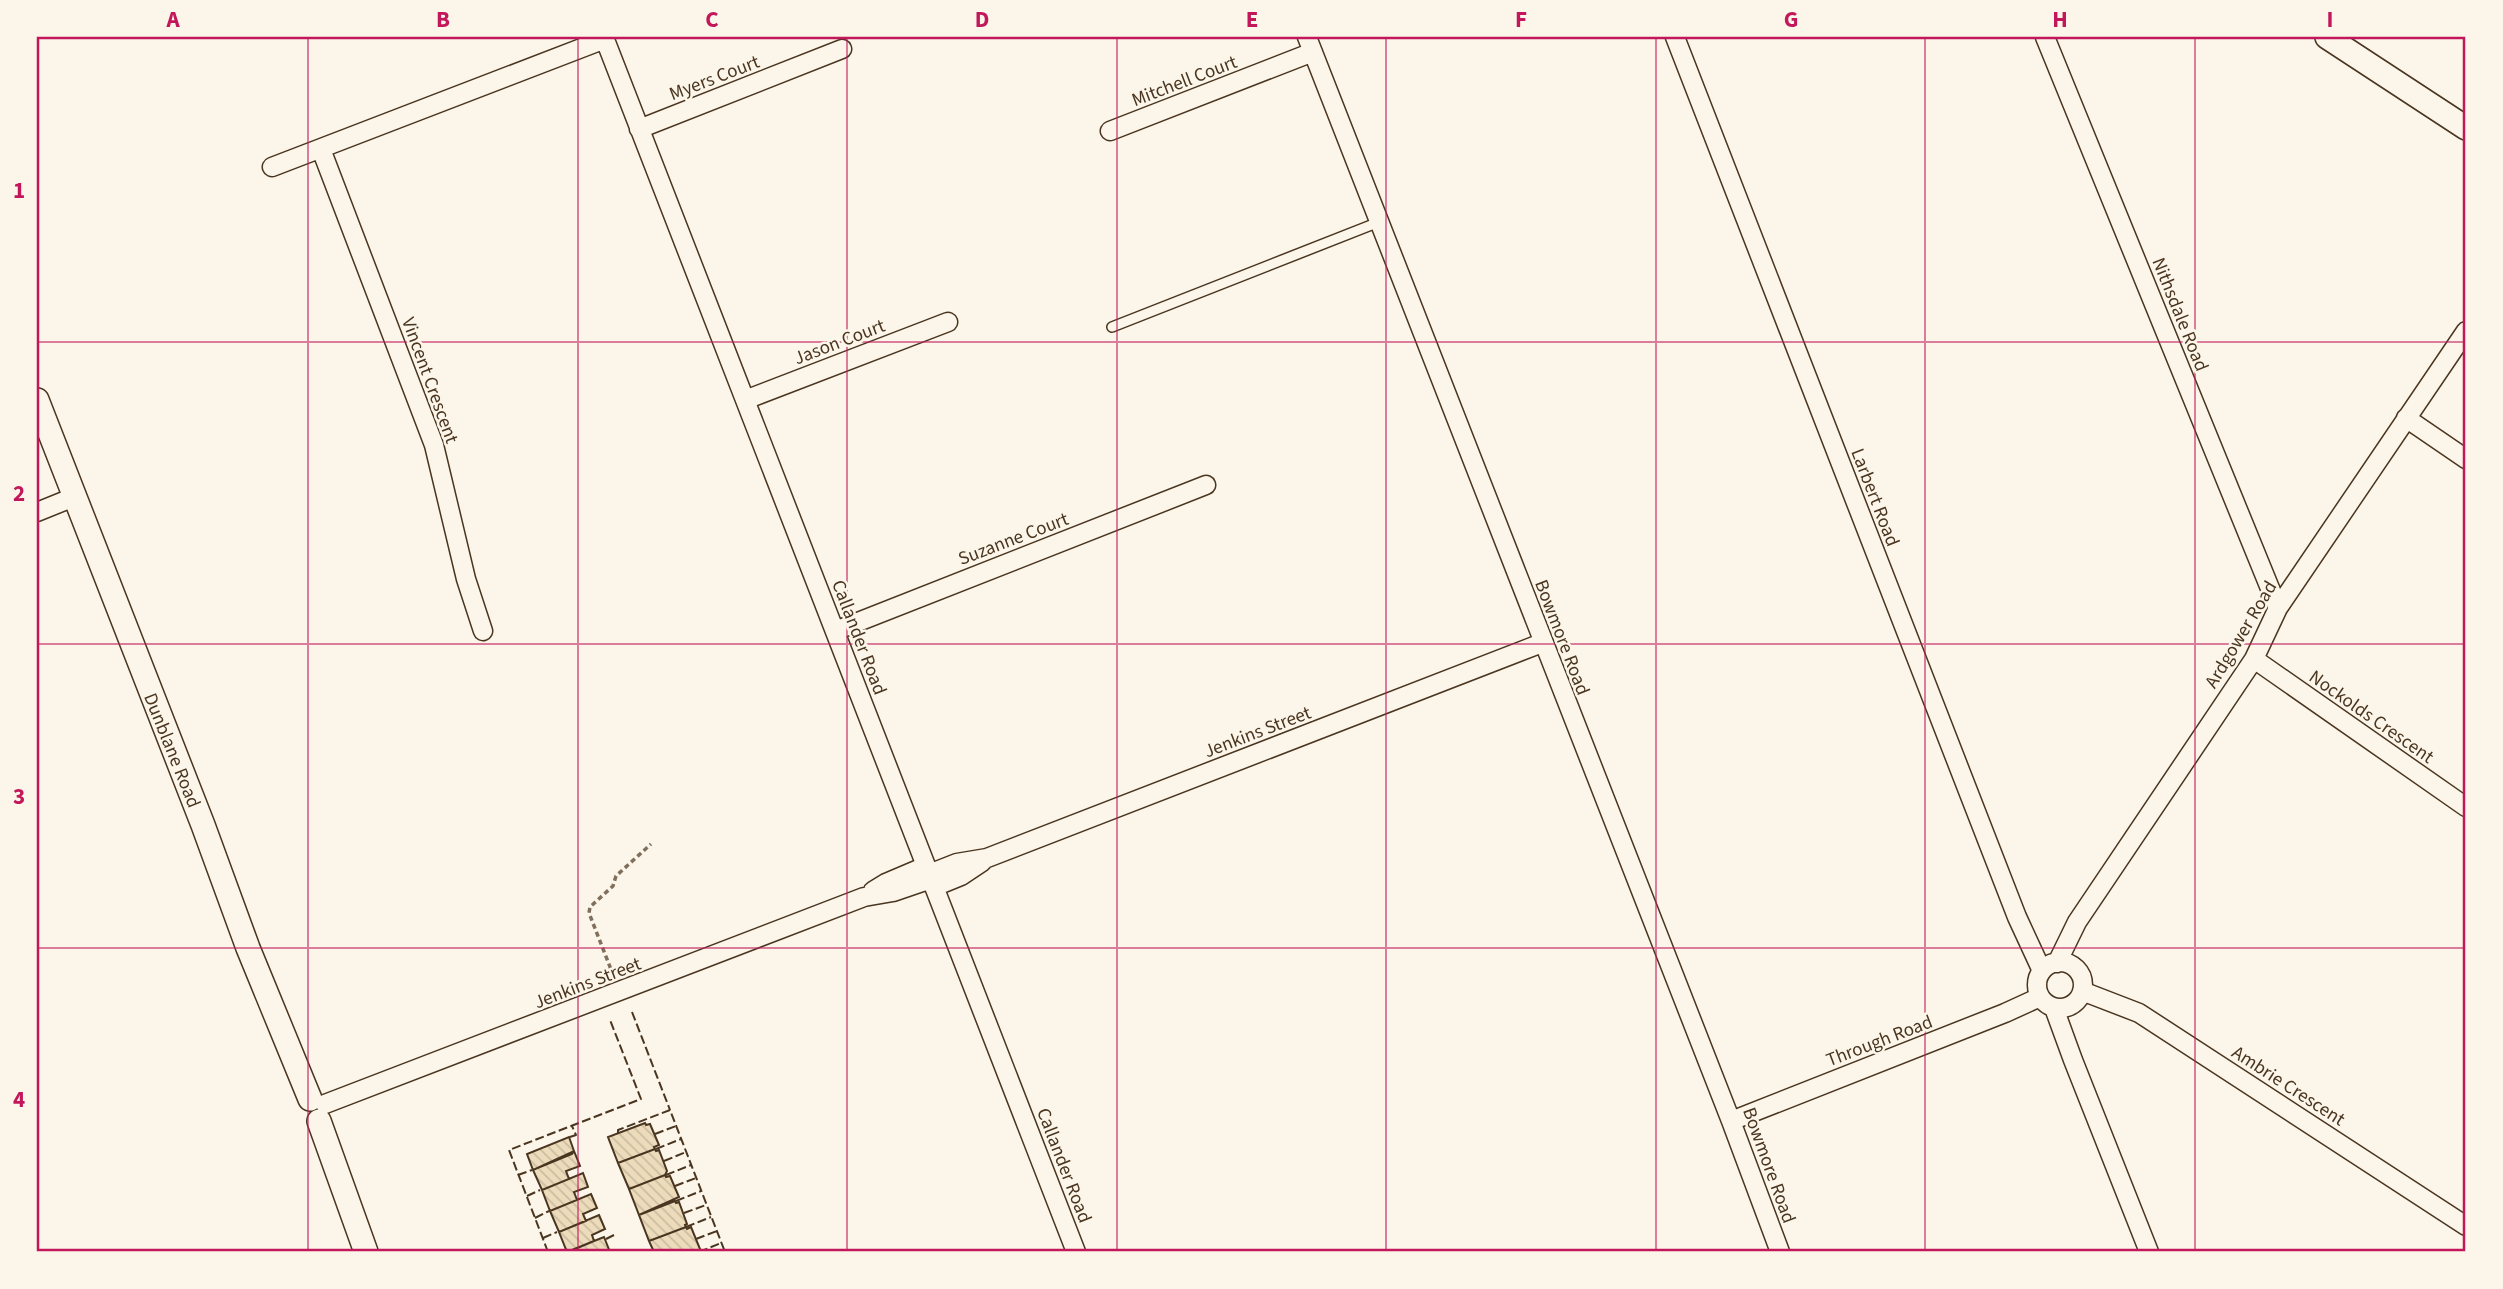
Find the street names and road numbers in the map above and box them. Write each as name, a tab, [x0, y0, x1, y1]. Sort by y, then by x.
street label: Myers Court	[665, 49, 764, 108]
street label: Mitchell Court	[1128, 49, 1242, 114]
street label: Nithsdale Road	[2144, 254, 2215, 376]
street label: Jason Court	[790, 312, 890, 372]
street label: Vincent Crescent	[394, 314, 465, 448]
street label: Larbert Road	[1844, 445, 1906, 550]
street label: Suzanne Court	[954, 506, 1073, 573]
street label: Callander Road	[824, 576, 893, 699]
street label: Bowmore Road	[1527, 576, 1596, 699]
street label: Ardgower Road	[2199, 576, 2284, 694]
street label: Nockolds Crescent	[2303, 664, 2440, 771]
street label: Dunblane Road	[136, 689, 207, 812]
street label: Jenkins Street	[1200, 699, 1316, 765]
street label: Jenkins Street	[530, 950, 646, 1016]
street label: Through Road	[1822, 1009, 1937, 1074]
street label: Ambrie Crescent	[2226, 1039, 2351, 1133]
street label: Callander Road	[1029, 1104, 1098, 1227]
street label: Bowmore Road	[1735, 1104, 1802, 1227]

